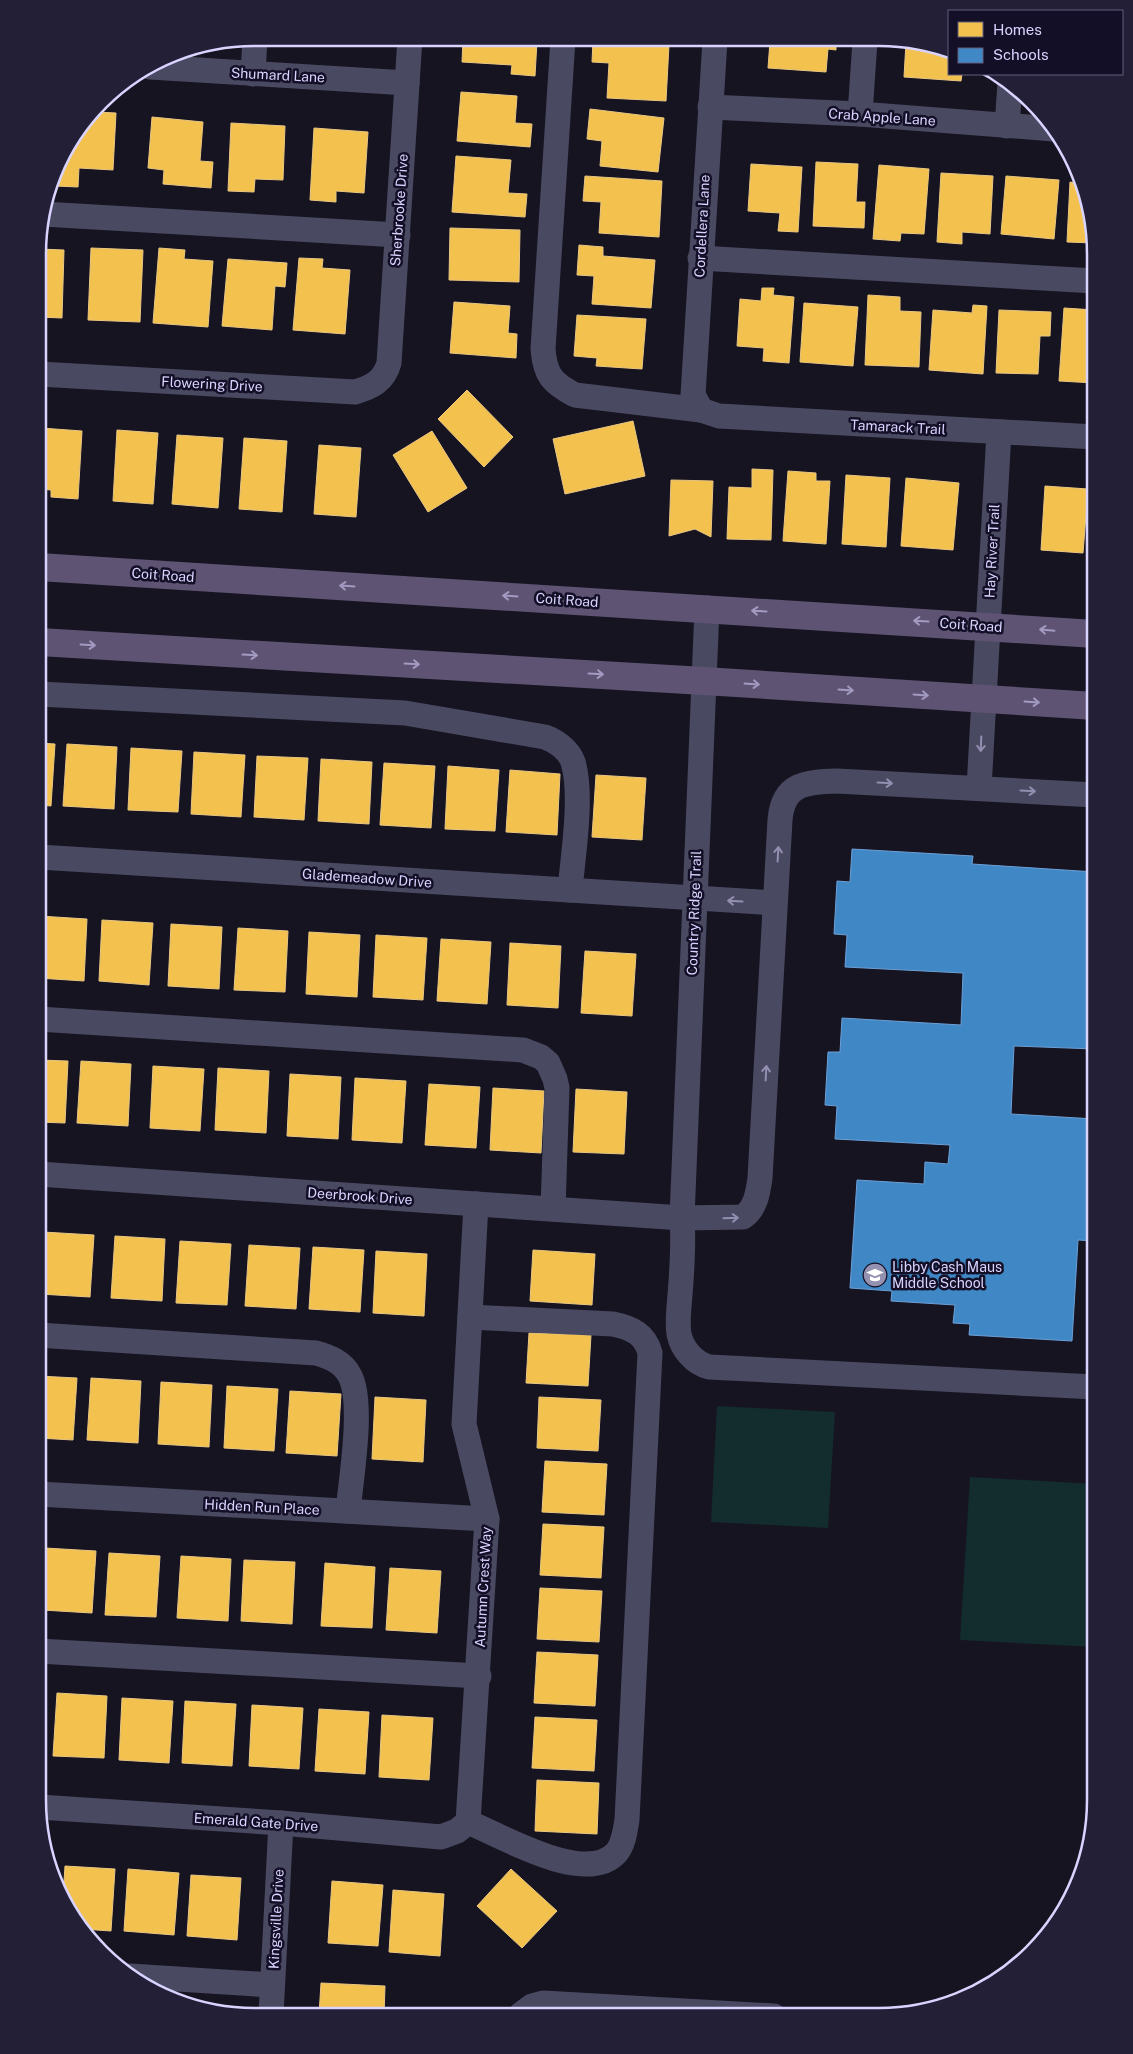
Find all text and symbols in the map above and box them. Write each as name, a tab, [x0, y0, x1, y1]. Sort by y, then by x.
legend	[948, 10, 1123, 75]
text: Homes	[993, 21, 1042, 38]
text: Schools	[993, 46, 1049, 63]
street label: Shumard Lane	[231, 65, 326, 85]
street label: Crab Apple Lane	[828, 105, 936, 129]
street label: Sherbrooke Drive	[387, 153, 411, 267]
street label: Cordellera Lane	[691, 174, 713, 278]
street label: Flowering Drive	[161, 373, 263, 395]
street label: Tamarack Trail	[850, 417, 946, 437]
street label: Hay River Trail	[982, 504, 1002, 598]
street label: Coit Road	[131, 565, 195, 585]
one-way arrow	[340, 581, 356, 591]
street label: Coit Road	[535, 590, 599, 610]
one-way arrow	[502, 592, 518, 601]
one-way arrow	[751, 607, 767, 616]
street label: Coit Road	[939, 615, 1003, 635]
one-way arrow	[914, 617, 930, 626]
one-way arrow	[1039, 625, 1055, 635]
one-way arrow	[79, 641, 95, 650]
one-way arrow	[241, 650, 257, 659]
one-way arrow	[404, 659, 420, 668]
one-way arrow	[587, 670, 603, 679]
one-way arrow	[744, 679, 760, 689]
one-way arrow	[837, 686, 853, 695]
one-way arrow	[912, 691, 928, 700]
one-way arrow	[1024, 698, 1040, 707]
one-way arrow	[976, 736, 986, 752]
one-way arrow	[876, 779, 892, 788]
one-way arrow	[1020, 786, 1036, 795]
one-way arrow	[773, 847, 782, 863]
street label: Country Ridge Trail	[684, 850, 704, 976]
street label: Glademeadow Drive	[302, 865, 433, 891]
one-way arrow	[727, 896, 743, 905]
one-way arrow	[762, 1065, 771, 1081]
street label: Deerbrook Drive	[307, 1184, 413, 1208]
one-way arrow	[723, 1214, 739, 1223]
place label: Libby Cash Maus Middle School	[892, 1259, 1002, 1291]
school or university icon: Libby Cash Maus Middle School	[862, 1262, 888, 1288]
street label: Hidden Run Place	[204, 1496, 320, 1518]
street label: Autumn Crest Way	[472, 1526, 494, 1648]
street label: Emerald Gate Drive	[193, 1810, 319, 1834]
street label: Kingsville Drive	[265, 1869, 287, 1969]

